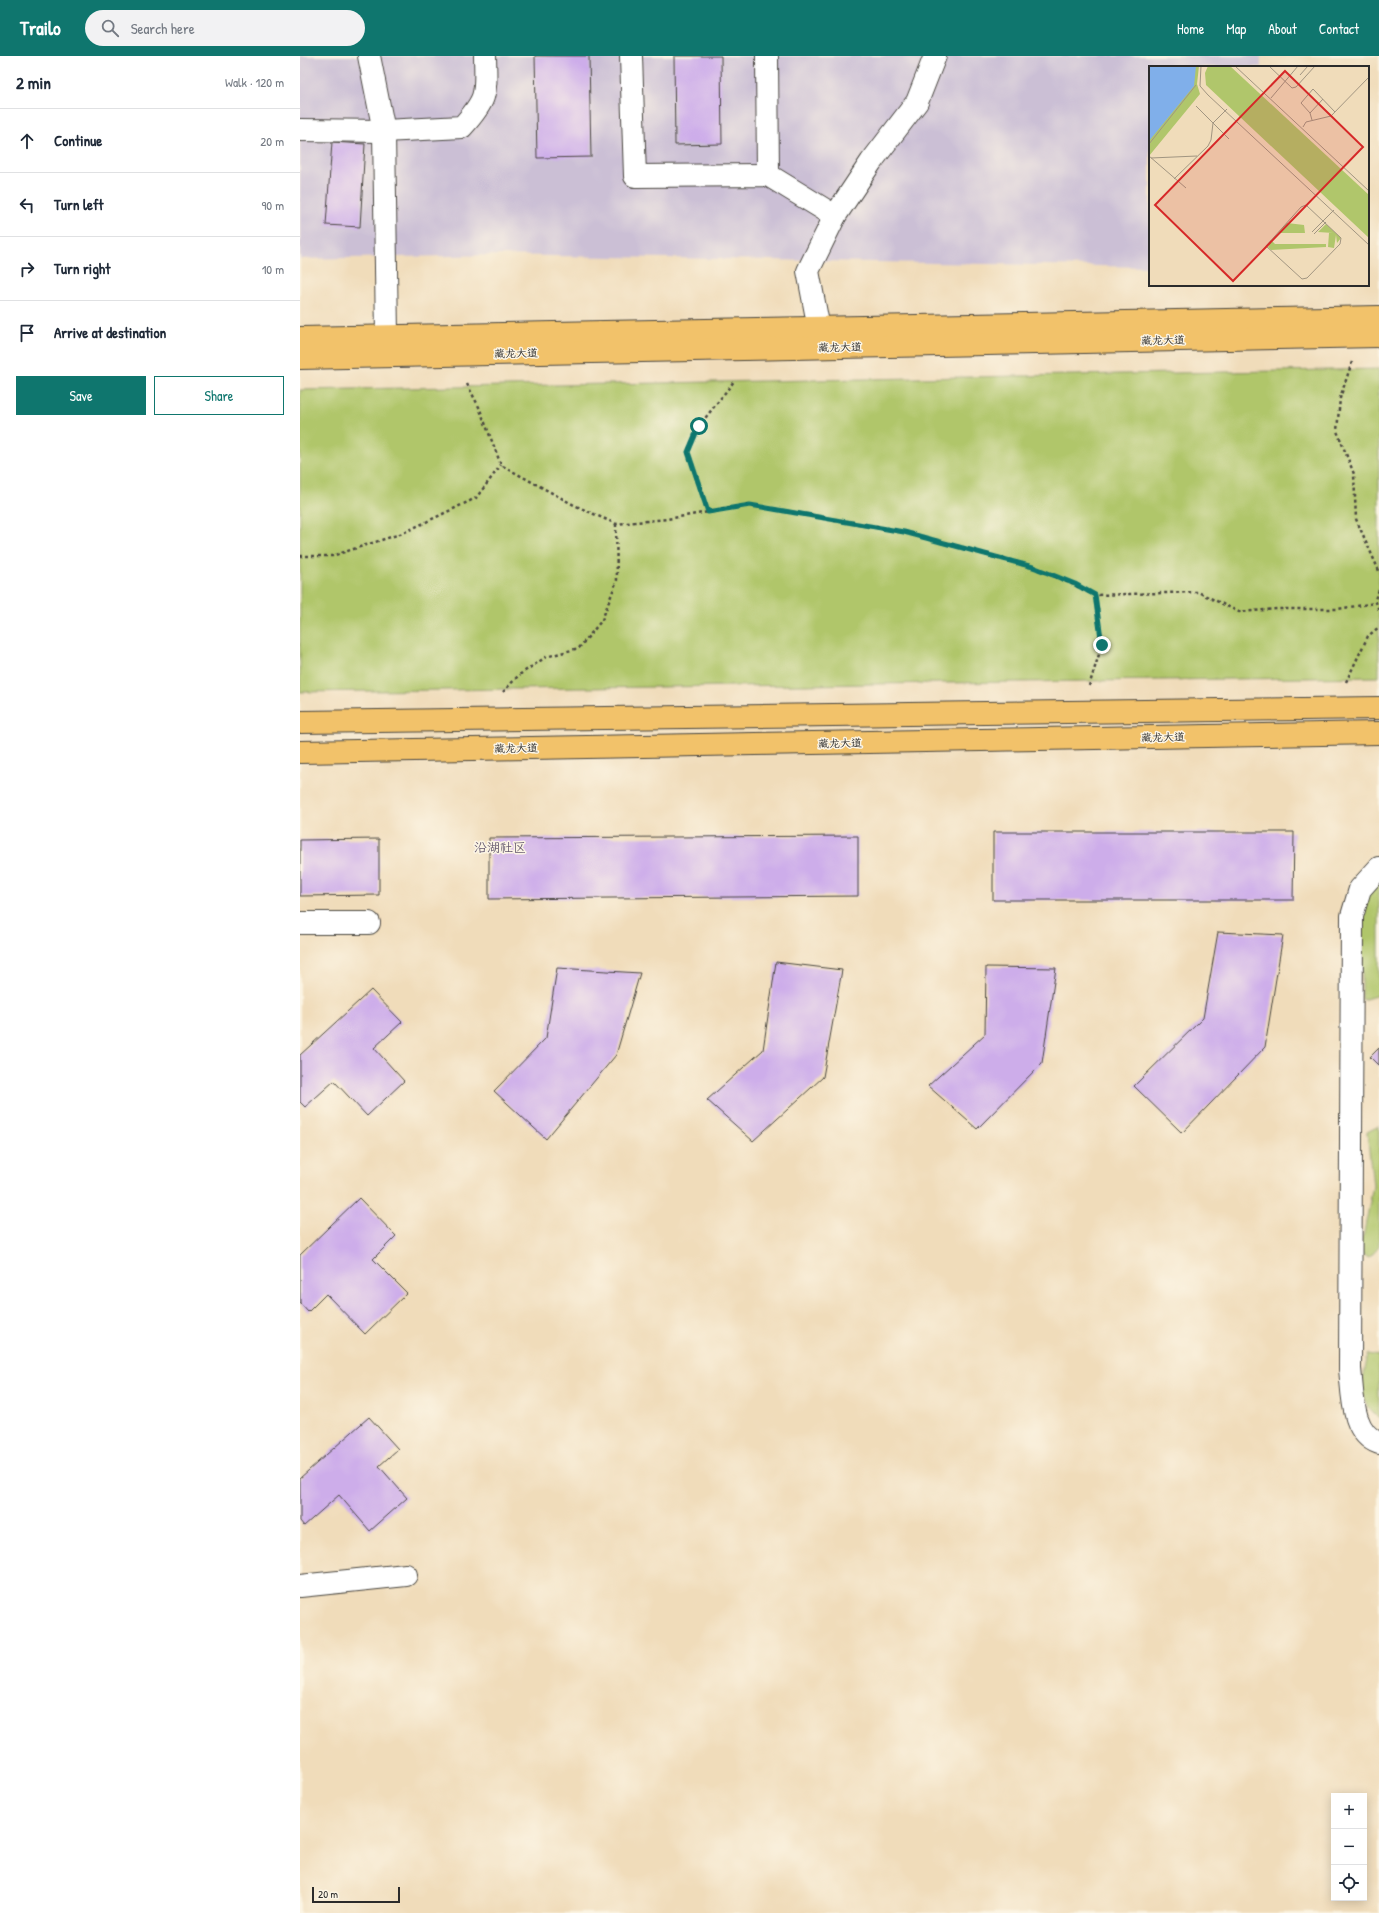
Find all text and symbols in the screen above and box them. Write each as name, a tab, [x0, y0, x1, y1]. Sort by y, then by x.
search box	[85, 10, 365, 46]
text: Trailo	[20, 15, 61, 41]
icon: search	[99, 17, 121, 39]
text: Search here	[131, 18, 195, 39]
text: Home	[1177, 19, 1204, 38]
text: Map	[1226, 19, 1246, 38]
text: About	[1268, 19, 1297, 38]
text: Contact	[1319, 19, 1359, 38]
inset map	[1149, 66, 1369, 286]
text: 2 min	[16, 71, 51, 94]
text: Walk · 120 m	[225, 73, 284, 91]
icon: ahead	[16, 130, 38, 152]
text: Continue	[54, 130, 102, 151]
text: 20 m	[260, 132, 284, 150]
icon: left	[16, 194, 38, 216]
text: Turn left	[54, 194, 104, 215]
text: 90 m	[262, 196, 284, 214]
icon: right	[16, 258, 38, 280]
text: Turn right	[54, 258, 110, 279]
text: 10 m	[262, 260, 284, 278]
icon: arrive	[16, 322, 38, 344]
text: Arrive at destination	[54, 322, 166, 343]
street label: 藏龙大道	[1141, 333, 1185, 347]
street label: 藏龙大道	[818, 340, 862, 354]
street label: 藏龙大道	[494, 346, 538, 360]
button: Save	[16, 376, 146, 415]
button: Share	[154, 376, 284, 415]
route start	[690, 417, 708, 435]
route end	[1093, 636, 1111, 654]
street label: 藏龙大道	[1141, 730, 1185, 744]
street label: 藏龙大道	[818, 736, 862, 750]
street label: 藏龙大道	[494, 741, 538, 755]
district label: 沿湖社区	[474, 838, 526, 856]
map controls	[1331, 1793, 1367, 1901]
button: +	[1331, 1793, 1367, 1829]
button: −	[1331, 1829, 1367, 1865]
button: locate	[1331, 1865, 1367, 1901]
scale bar	[312, 1885, 400, 1904]
text: 20 m	[318, 1887, 338, 1901]

